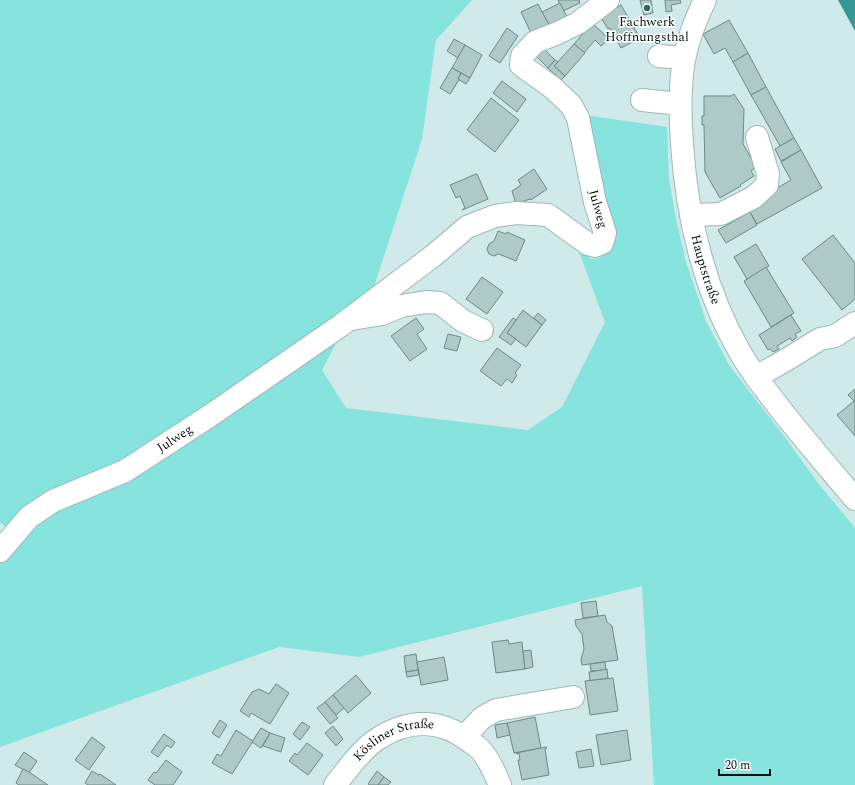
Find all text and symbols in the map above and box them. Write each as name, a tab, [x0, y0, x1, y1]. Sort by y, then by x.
marker: Fachwerk Hoffnungsthal	[642, 3, 652, 13]
place label: Fachwerk Hoffnungsthal	[605, 12, 689, 47]
street label: Julweg	[583, 187, 613, 231]
street label: Hauptstraße	[685, 233, 726, 307]
street label: Julweg	[153, 419, 197, 458]
street label: Kösliner Straße	[348, 714, 435, 766]
scale bar	[719, 751, 770, 777]
text: 20 m	[725, 756, 750, 775]

